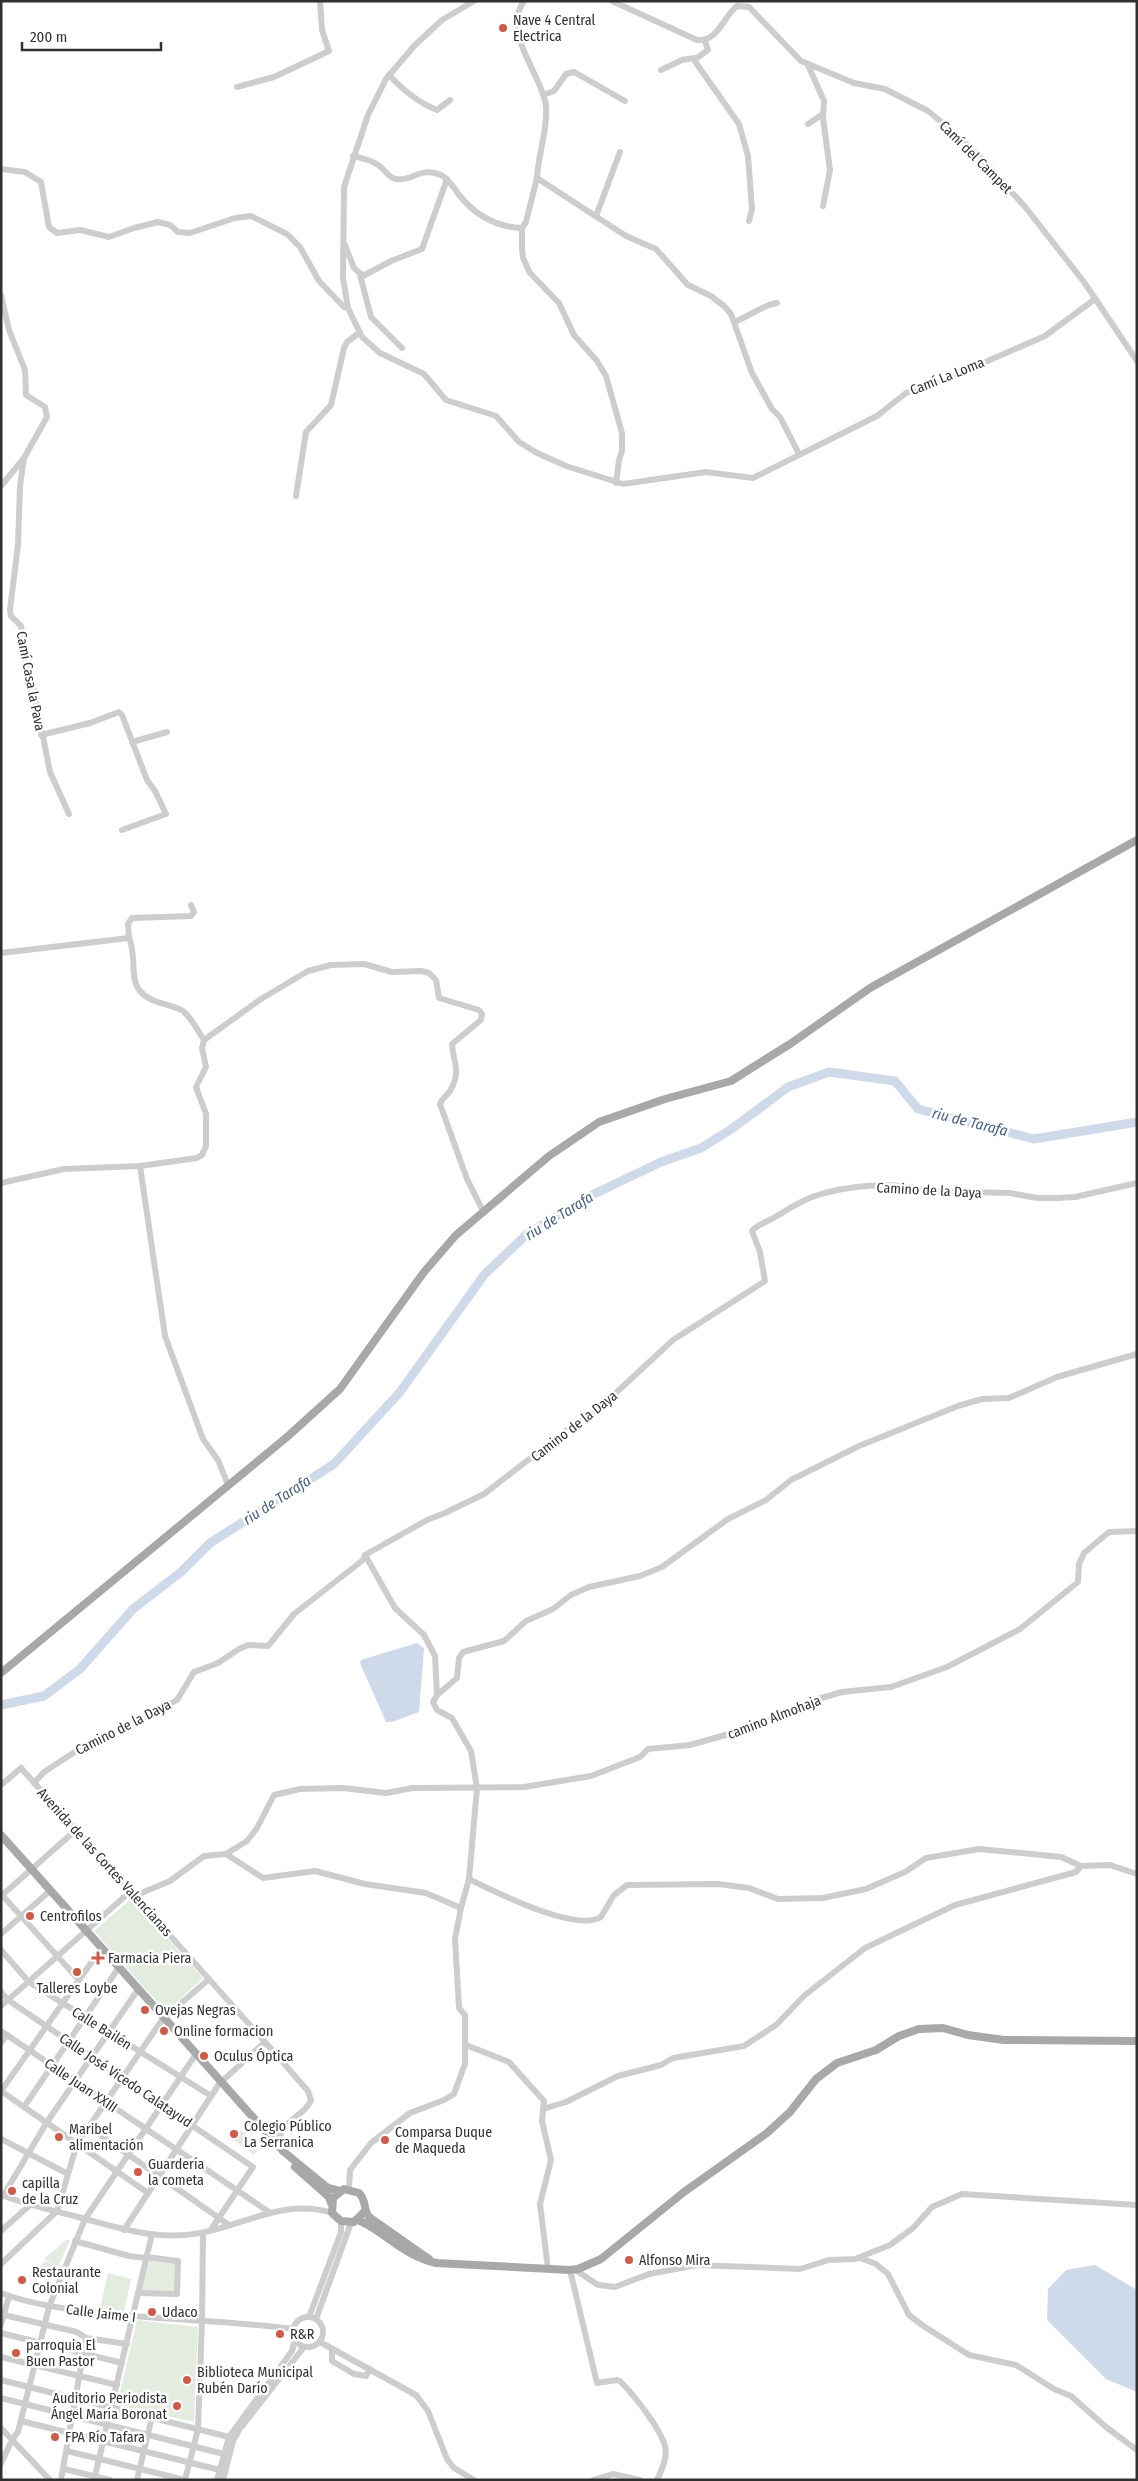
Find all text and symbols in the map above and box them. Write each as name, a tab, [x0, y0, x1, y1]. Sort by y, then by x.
place label: Nave 4 Central Electrica	[513, 12, 595, 45]
scale bar	[22, 20, 161, 52]
marker: Nave 4 Central Electrica	[497, 22, 509, 34]
text: 200 m	[30, 28, 67, 46]
street label: Camí del Campet	[936, 117, 1016, 198]
street label: Camí La Loma	[908, 354, 987, 399]
street label: Camí Casa la Pava	[13, 630, 49, 732]
water label: riu de Tarafa	[930, 1104, 1010, 1140]
street label: Camino de la Daya	[876, 1179, 982, 1202]
water label: riu de Tarafa	[521, 1188, 597, 1244]
street label: Camino de la Daya	[528, 1387, 621, 1465]
water label: riu de Tarafa	[240, 1471, 314, 1529]
street label: camino Almohaja	[725, 1692, 823, 1743]
street label: Camino de la Daya	[72, 1696, 174, 1759]
street label: Avenida de las Cortes Valencianas	[34, 1785, 176, 1940]
place label: Centrofilos	[40, 1908, 102, 1925]
marker: Centrofilos	[24, 1910, 36, 1922]
place label: Farmacia Piera	[108, 1950, 192, 1967]
marker: Farmacia Piera	[92, 1952, 104, 1964]
marker: Talleres Loybe	[71, 1966, 83, 1978]
place label: Talleres Loybe	[36, 1980, 118, 1997]
place label: Ovejas Negras	[155, 2002, 236, 2019]
street label: Calle Bailén	[69, 2003, 135, 2053]
marker: Ovejas Negras	[139, 2004, 151, 2016]
place label: Online formacion	[174, 2023, 273, 2040]
marker: Online formacion	[158, 2025, 170, 2037]
street label: Calle José Vicedo Calatayud	[56, 2030, 195, 2131]
place label: Oculus Óptica	[214, 2047, 293, 2065]
marker: Oculus Óptica	[198, 2050, 210, 2062]
street label: Calle Juan XXIII	[41, 2055, 121, 2116]
place label: Colegio Público La Serranica	[244, 2118, 332, 2151]
place label: Maribel alimentación	[69, 2121, 144, 2154]
place label: Comparsa Duque de Maqueda	[395, 2124, 492, 2157]
marker: Colegio Público La Serranica	[228, 2128, 240, 2140]
marker: Maribel alimentación	[53, 2131, 65, 2143]
marker: Comparsa Duque de Maqueda	[379, 2134, 391, 2146]
place label: Guardería la cometa	[148, 2156, 205, 2189]
marker: Guardería la cometa	[132, 2166, 144, 2178]
place label: capilla de la Cruz	[22, 2175, 79, 2208]
marker: capilla de la Cruz	[6, 2185, 18, 2197]
place label: Alfonso Mira	[639, 2252, 711, 2269]
marker: Alfonso Mira	[623, 2254, 635, 2266]
place label: Restaurante Colonial	[32, 2264, 101, 2297]
marker: Restaurante Colonial	[16, 2274, 28, 2286]
street label: Calle Jaime I	[65, 2301, 137, 2326]
place label: Udaco	[162, 2304, 198, 2321]
marker: Udaco	[146, 2306, 158, 2318]
place label: R&R	[290, 2326, 315, 2343]
marker: R&R	[274, 2328, 286, 2340]
place label: parroquia El Buen Pastor	[26, 2337, 96, 2370]
marker: parroquia El Buen Pastor	[10, 2347, 22, 2359]
place label: Biblioteca Municipal Rubén Darío	[197, 2364, 313, 2397]
marker: Biblioteca Municipal Rubén Darío	[181, 2374, 193, 2386]
place label: Auditorio Periodista Ángel María Boronat	[51, 2390, 167, 2423]
marker: Auditorio Periodista Ángel María Boronat	[171, 2400, 183, 2412]
place label: FPA Río Tafara	[65, 2429, 145, 2446]
marker: FPA Río Tafara	[49, 2431, 61, 2443]

